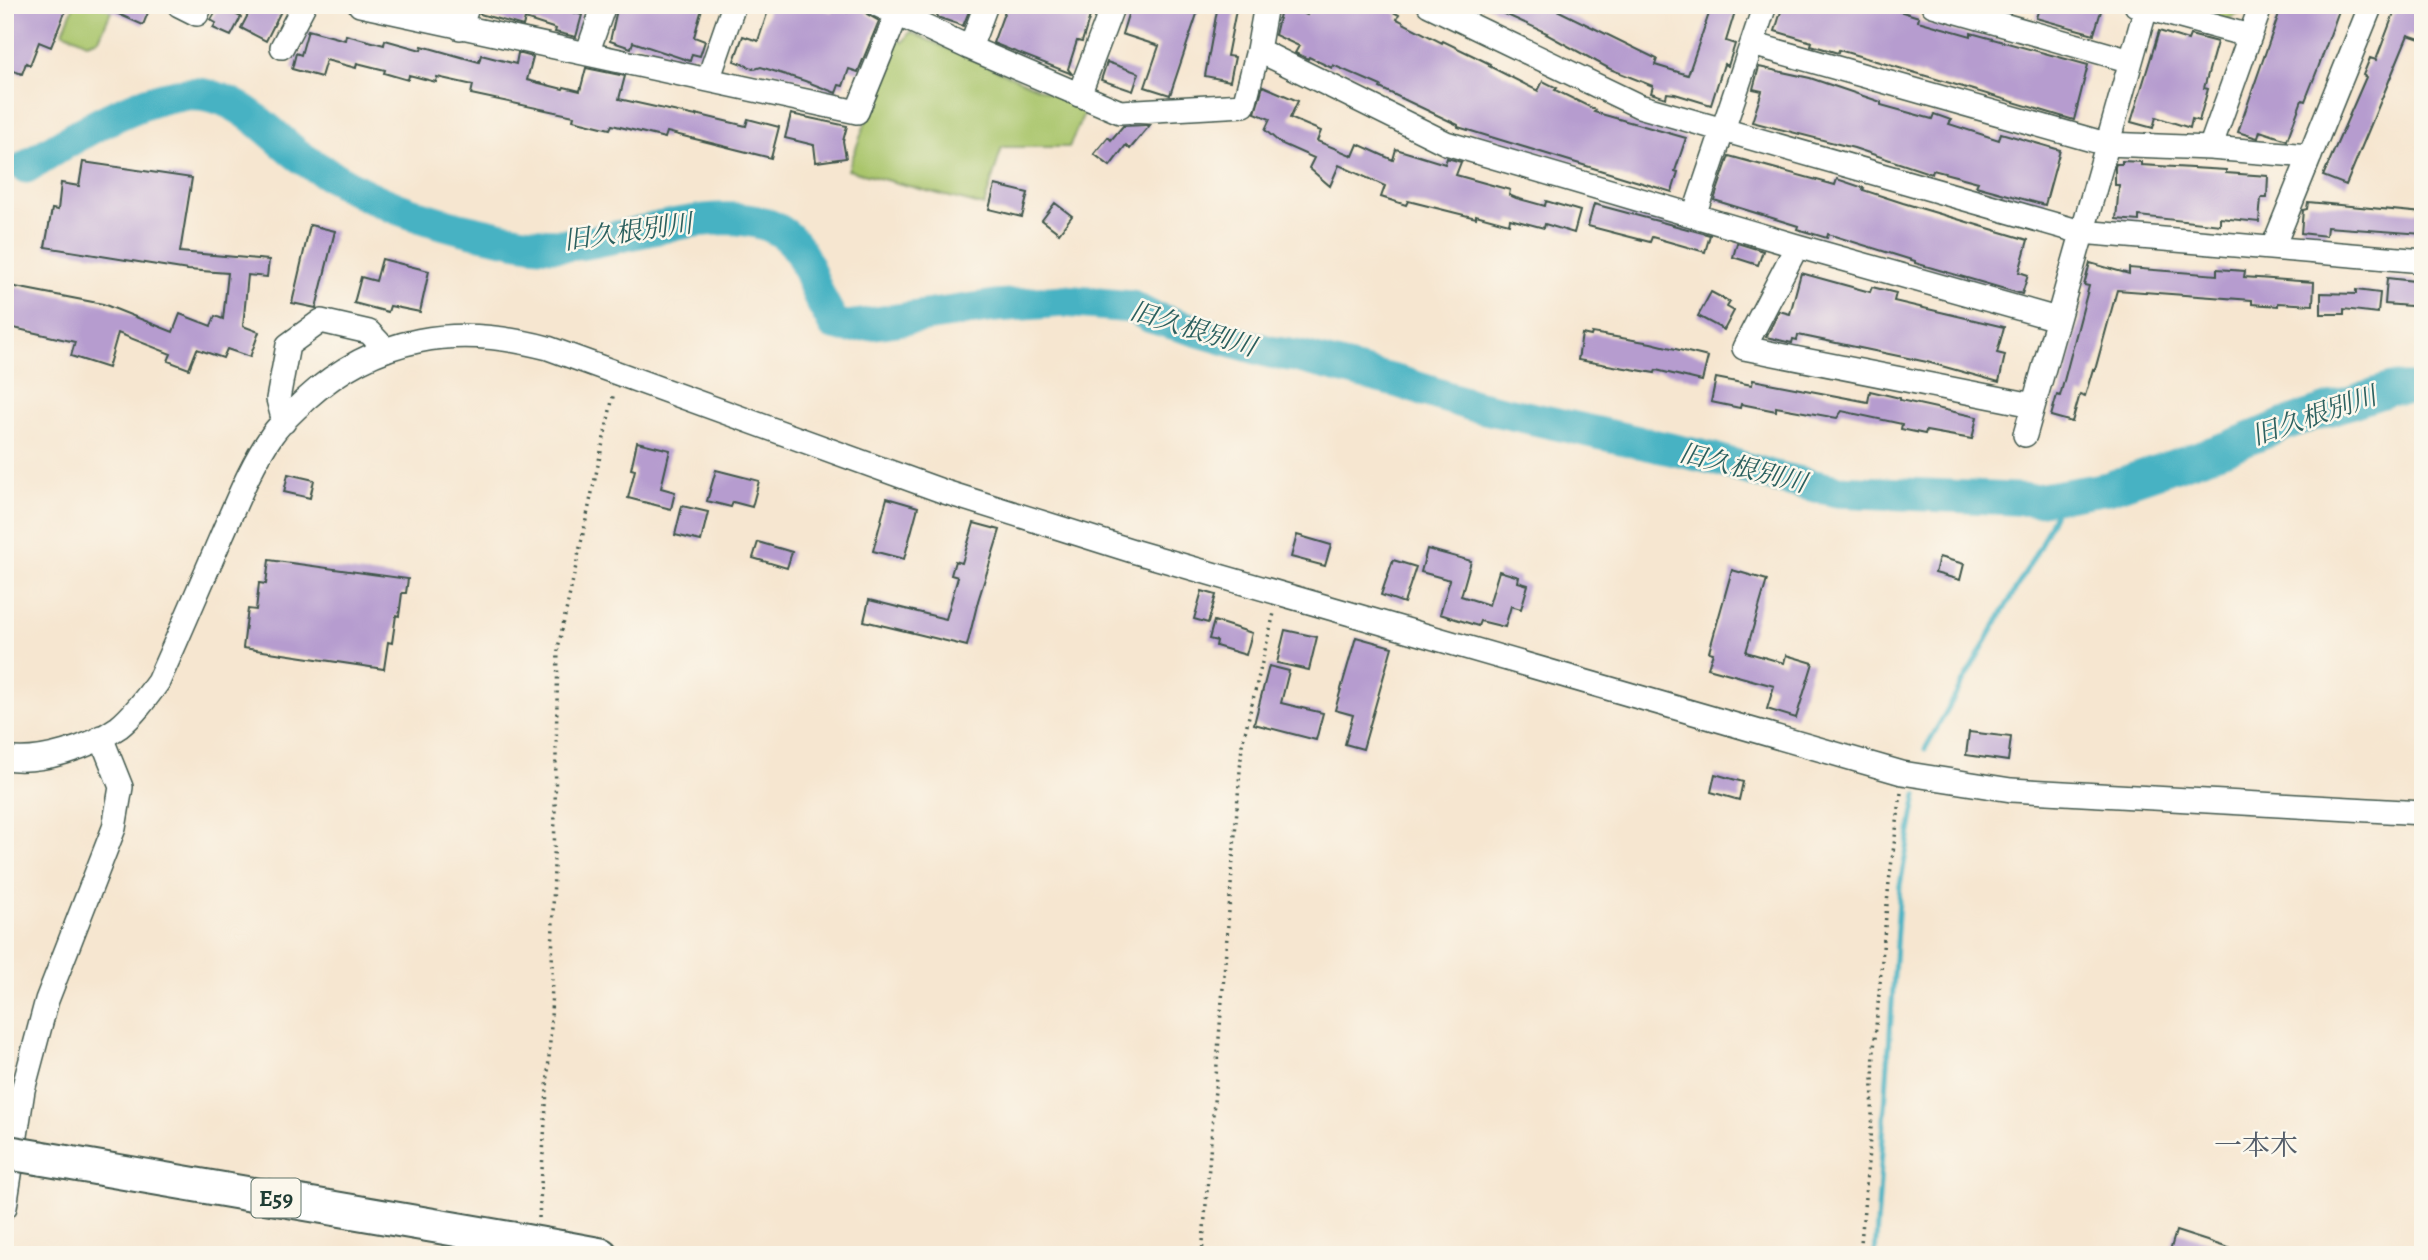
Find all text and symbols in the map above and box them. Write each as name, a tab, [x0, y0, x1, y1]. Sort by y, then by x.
water label: 旧久根別川	[561, 205, 698, 258]
water label: 旧久根別川	[1126, 293, 1263, 366]
water label: 旧久根別川	[2247, 377, 2384, 454]
water label: 旧久根別川	[1676, 435, 1813, 501]
district label: 一本木	[2214, 1127, 2298, 1165]
road number: E59	[252, 1178, 300, 1218]

